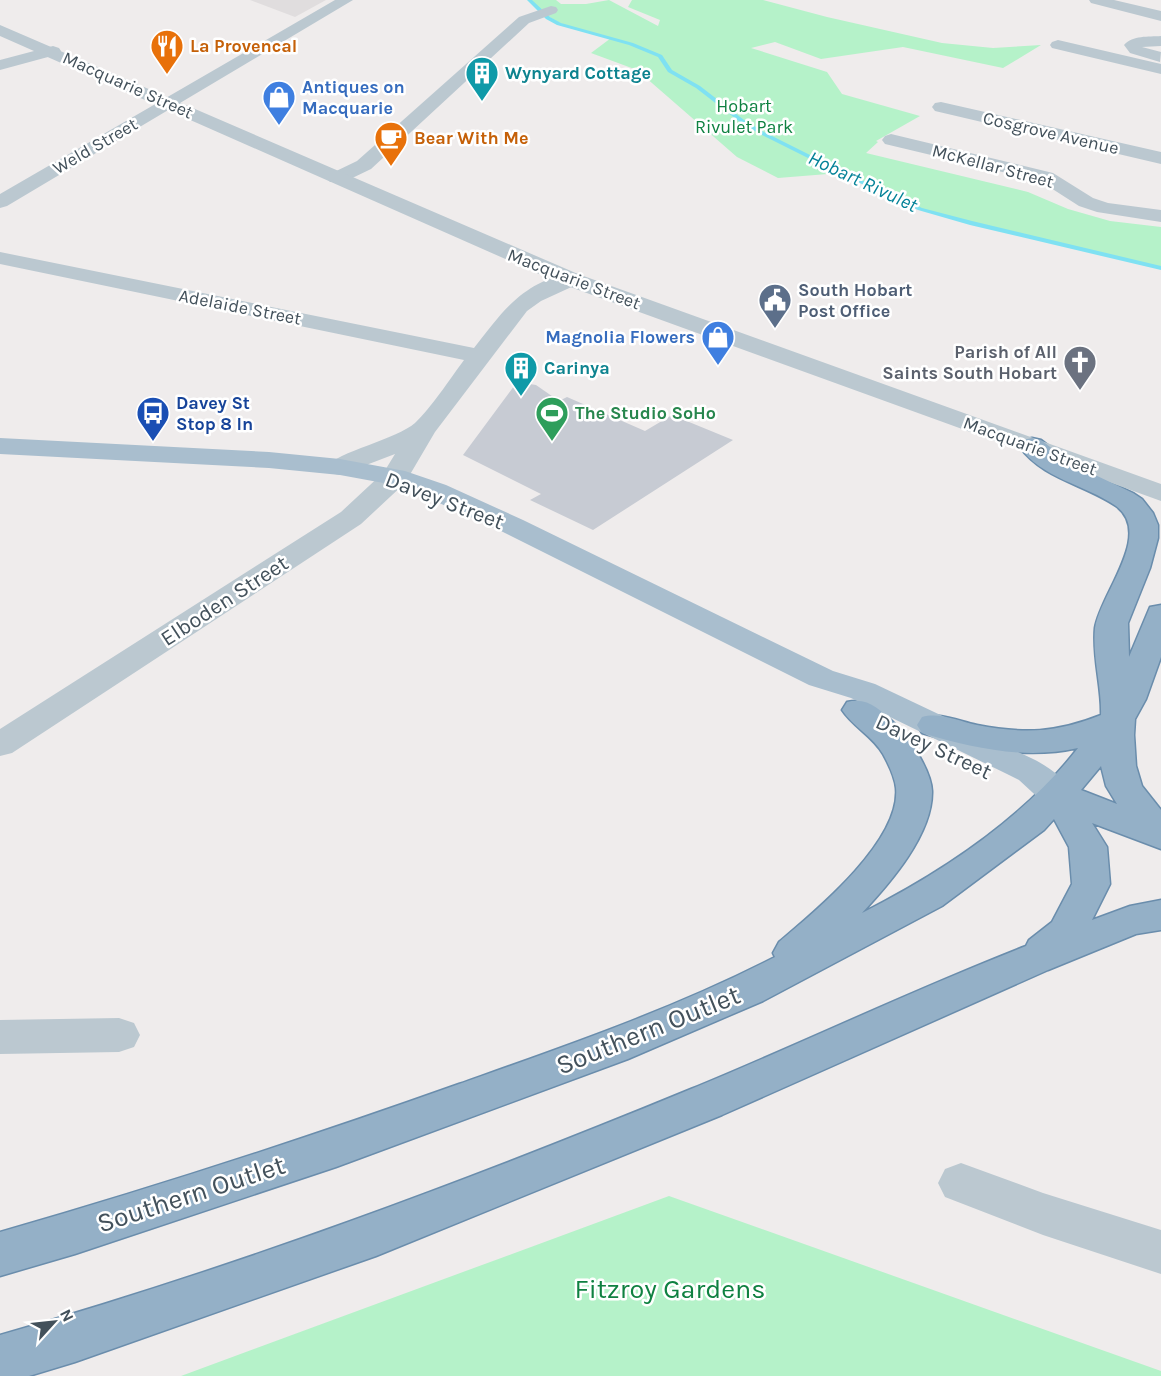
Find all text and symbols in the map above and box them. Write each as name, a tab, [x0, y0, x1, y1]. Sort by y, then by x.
restaurant icon: La Provencal	[149, 28, 185, 75]
place label: La Provencal	[190, 35, 297, 57]
street label: Macquarie Street	[59, 46, 197, 124]
building icon: Wynyard Cottage	[464, 55, 500, 102]
place label: Wynyard Cottage	[505, 62, 651, 84]
place label: Antiques on Macquarie	[302, 76, 405, 119]
shop icon: Antiques on Macquarie	[261, 79, 297, 126]
park label: Hobart Rivulet Park	[695, 95, 793, 138]
street label: Cosgrove Avenue	[981, 107, 1121, 159]
street label: Weld Street	[49, 113, 141, 179]
cafe icon: Bear With Me	[373, 120, 409, 167]
place label: Bear With Me	[414, 127, 528, 149]
street label: McKellar Street	[930, 139, 1056, 193]
water label: Hobart Rivulet	[805, 146, 921, 217]
street label: Macquarie Street	[504, 244, 644, 315]
place label: South Hobart Post Office	[798, 279, 912, 322]
public building icon: South Hobart Post Office	[757, 282, 793, 329]
street label: Adelaide Street	[177, 284, 303, 330]
shop icon: Magnolia Flowers	[700, 319, 736, 366]
place label: Magnolia Flowers	[545, 326, 695, 348]
place label: Parish of All Saints South Hobart	[882, 341, 1057, 384]
church icon: Parish of All Saints South Hobart	[1062, 344, 1098, 391]
building icon: Carinya	[503, 350, 539, 397]
place label: Carinya	[544, 357, 610, 379]
place label: Davey St Stop 8 In	[176, 392, 253, 435]
bus stop icon: Davey St Stop 8 In	[135, 395, 171, 442]
sports icon: The Studio SoHo	[534, 395, 570, 442]
place label: The Studio SoHo	[575, 402, 716, 424]
street label: Macquarie Street	[960, 412, 1100, 480]
street label: Davey Street	[382, 466, 508, 535]
street label: Elboden Street	[156, 550, 293, 652]
street label: Davey Street	[872, 709, 996, 785]
street label: Southern Outlet	[551, 979, 745, 1081]
street label: Southern Outlet	[93, 1149, 289, 1239]
park label: Fitzroy Gardens	[574, 1273, 766, 1305]
north arrow	[24, 1292, 84, 1352]
text: N	[56, 1306, 78, 1325]

